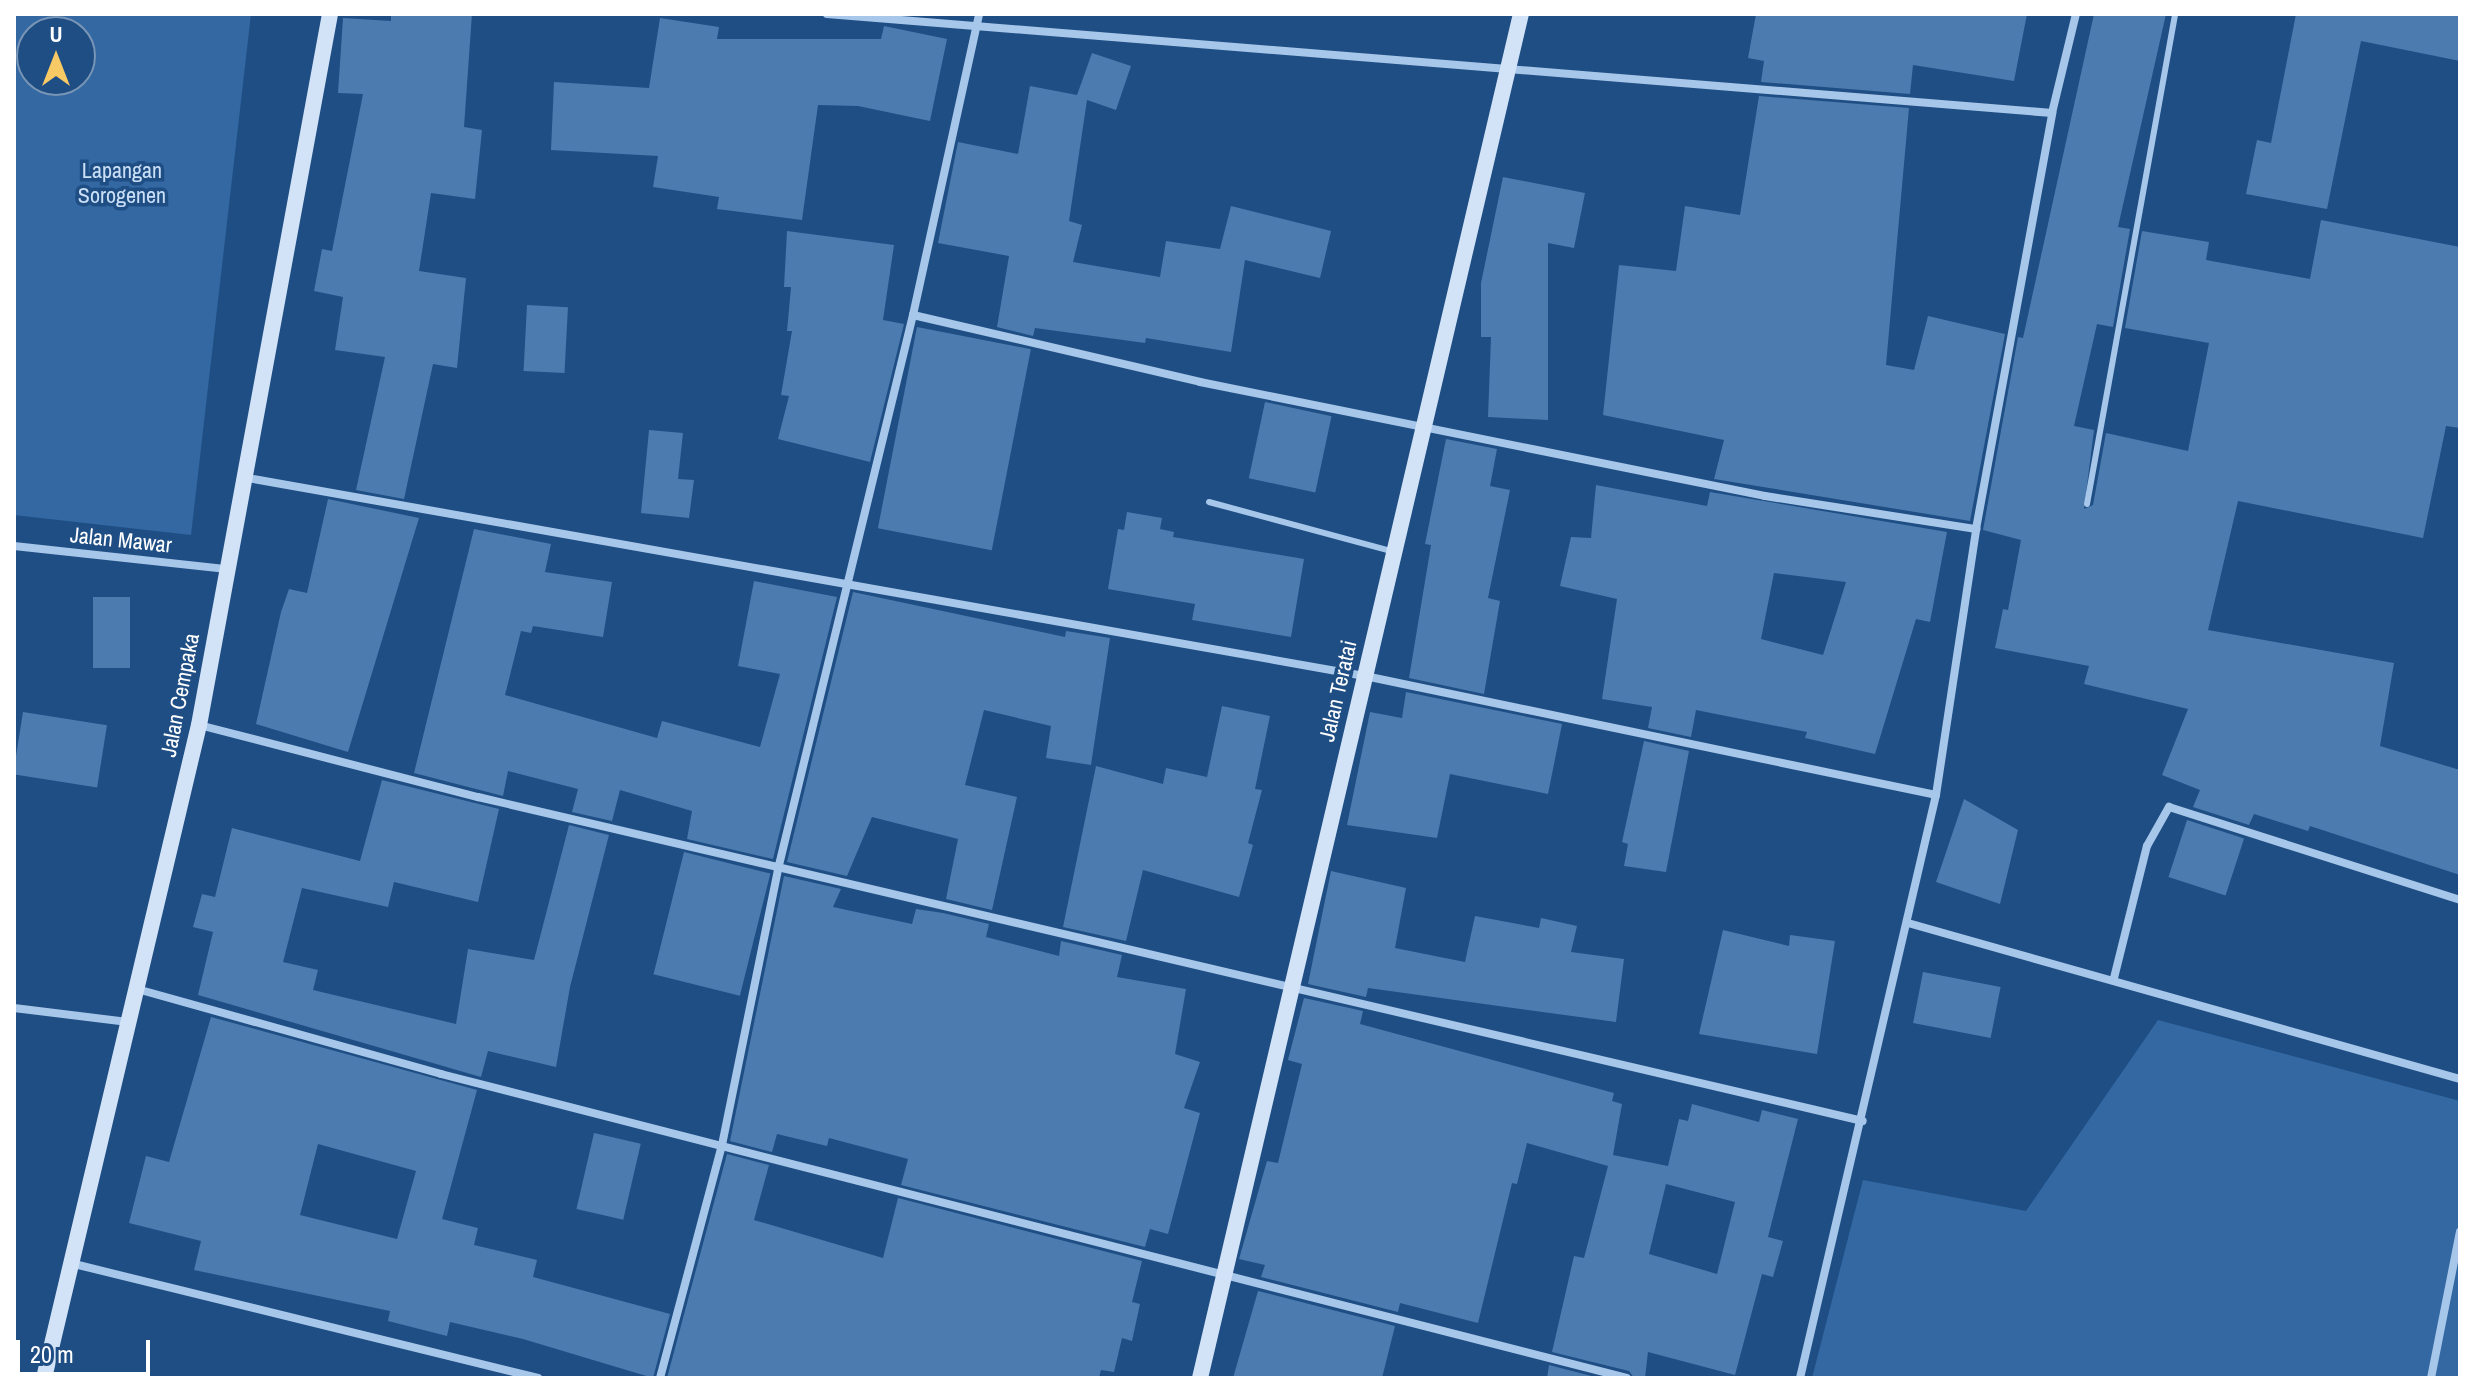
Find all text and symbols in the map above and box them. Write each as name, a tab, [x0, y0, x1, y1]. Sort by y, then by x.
north arrow	[16, 16, 96, 96]
text: U	[49, 19, 63, 49]
park label: Lapangan Sorogenen	[78, 157, 166, 208]
street label: Jalan Mawar	[69, 522, 173, 558]
street label: Jalan Cempaka	[155, 631, 205, 759]
street label: Jalan Teratai	[1314, 638, 1362, 744]
scale bar	[20, 1324, 154, 1374]
text: 20 m	[30, 1338, 74, 1370]

